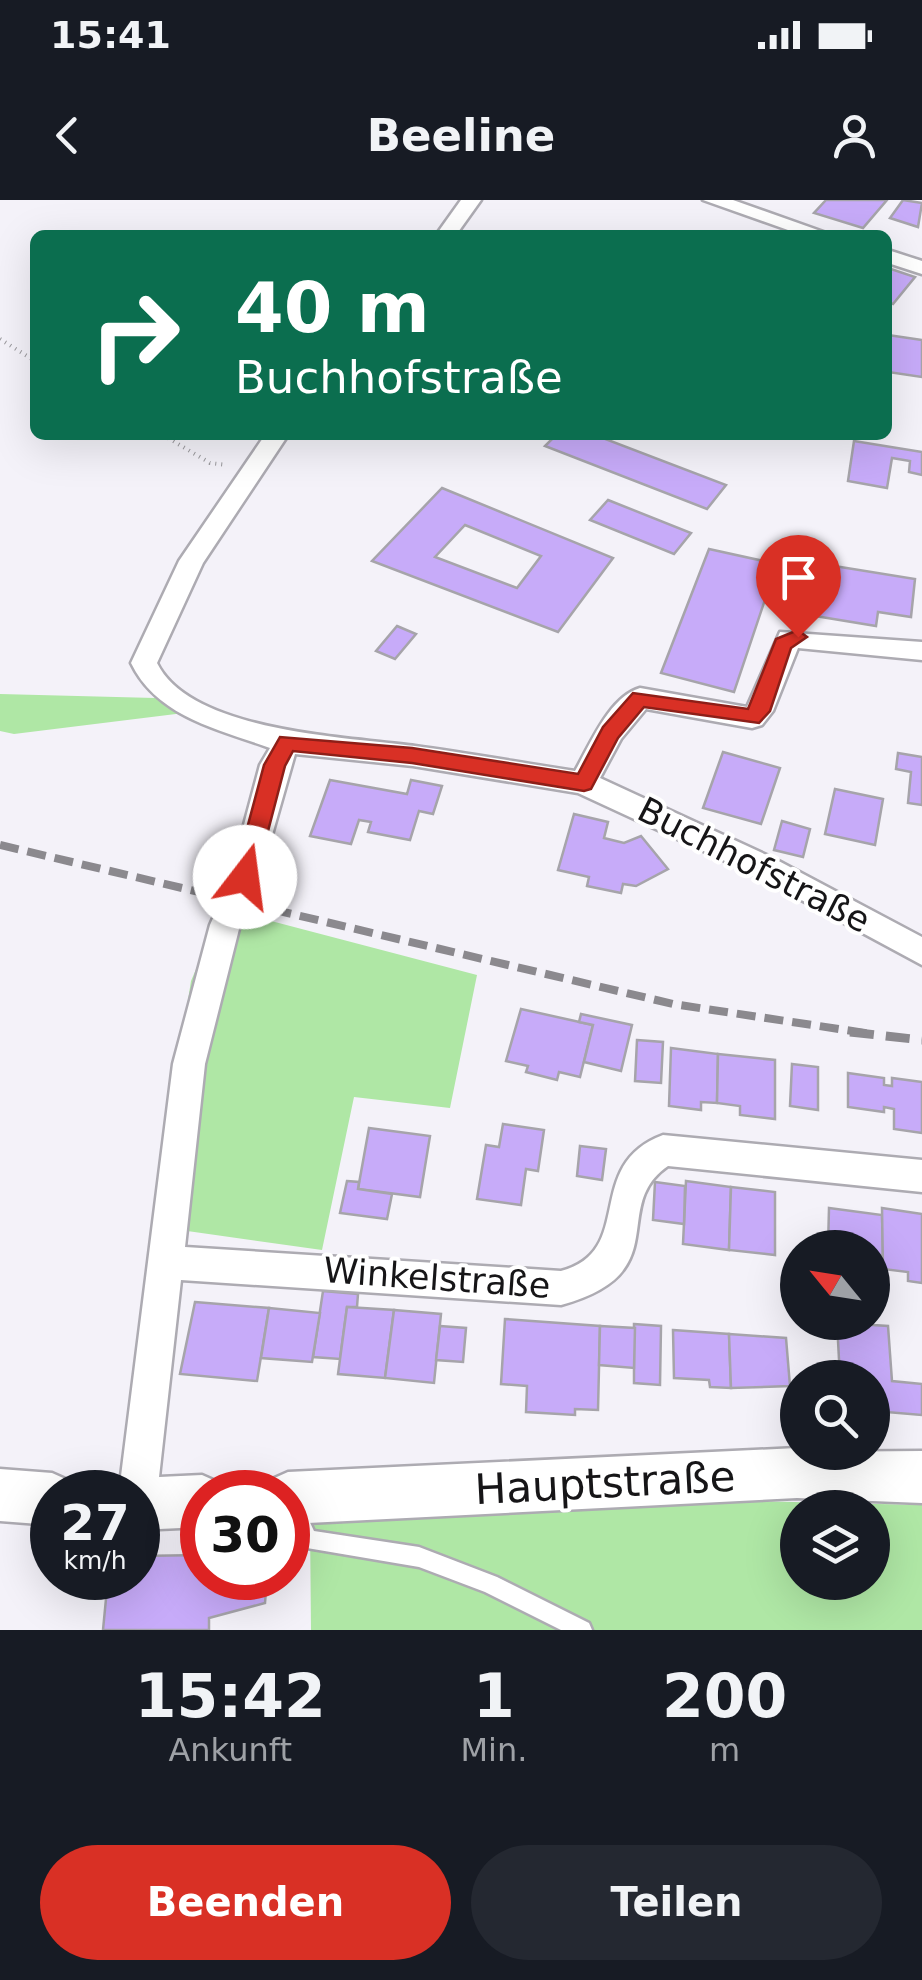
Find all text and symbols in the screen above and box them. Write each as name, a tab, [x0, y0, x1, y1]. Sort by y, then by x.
text: 15:41	[50, 13, 171, 57]
icon: back	[40, 108, 95, 163]
icon: person	[827, 108, 882, 163]
text: Beeline	[367, 109, 555, 162]
text: 40 m	[235, 267, 430, 349]
icon: right	[70, 270, 200, 400]
text: Buchhofstraße	[235, 351, 563, 404]
pin	[756, 535, 841, 638]
icon: arrive	[771, 550, 826, 605]
street label: Buchhofstraße	[631, 789, 877, 941]
position arrow	[193, 825, 297, 929]
north arrow	[780, 1230, 890, 1340]
map controls	[780, 1230, 890, 1600]
street label: Winkelstraße	[322, 1250, 552, 1306]
button: search	[780, 1360, 890, 1470]
street label: Hauptstraße	[474, 1452, 736, 1514]
speed limit sign: 30	[180, 1470, 310, 1600]
button: layers	[780, 1490, 890, 1600]
text: 27	[60, 1494, 130, 1552]
text: km/h	[63, 1546, 127, 1575]
text: 15:42	[135, 1661, 326, 1731]
text: 1	[473, 1661, 515, 1731]
text: 200	[662, 1661, 787, 1731]
text: Ankunft	[168, 1731, 292, 1769]
text: Min.	[460, 1731, 527, 1769]
text: m	[709, 1731, 740, 1769]
button: Beenden	[40, 1845, 451, 1960]
button: Teilen	[471, 1845, 882, 1960]

